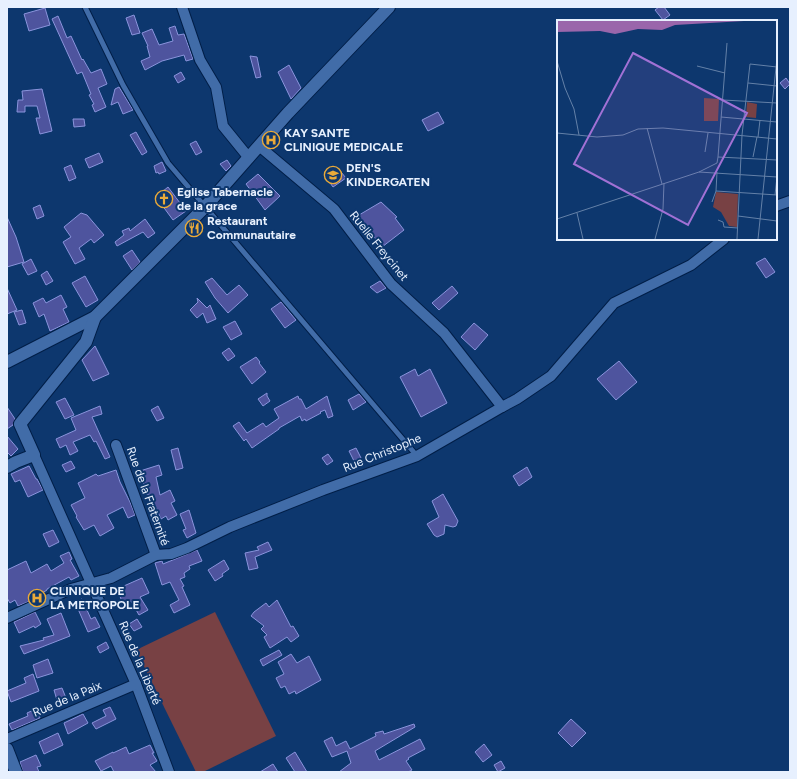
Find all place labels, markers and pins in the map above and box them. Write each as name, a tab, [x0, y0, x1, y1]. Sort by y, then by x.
place label: KAY SANTE CLINIQUE MEDICALE	[284, 126, 403, 154]
hospital icon: KAY SANTE CLINIQUE MEDICALE	[261, 130, 281, 150]
place label: DEN'S KINDERGATEN	[346, 161, 430, 189]
school or university icon: DEN'S KINDERGATEN	[323, 165, 343, 185]
place label: Eglise Tabernacle de la grace	[177, 185, 273, 213]
church icon: Eglise Tabernacle de la grace	[154, 189, 174, 209]
place label: Restaurant Communautaire	[207, 214, 296, 242]
restaurant icon: Restaurant Communautaire	[184, 218, 204, 238]
place label: CLINIQUE DE LA METROPOLE	[50, 584, 140, 612]
hospital icon: CLINIQUE DE LA METROPOLE	[27, 588, 47, 608]

